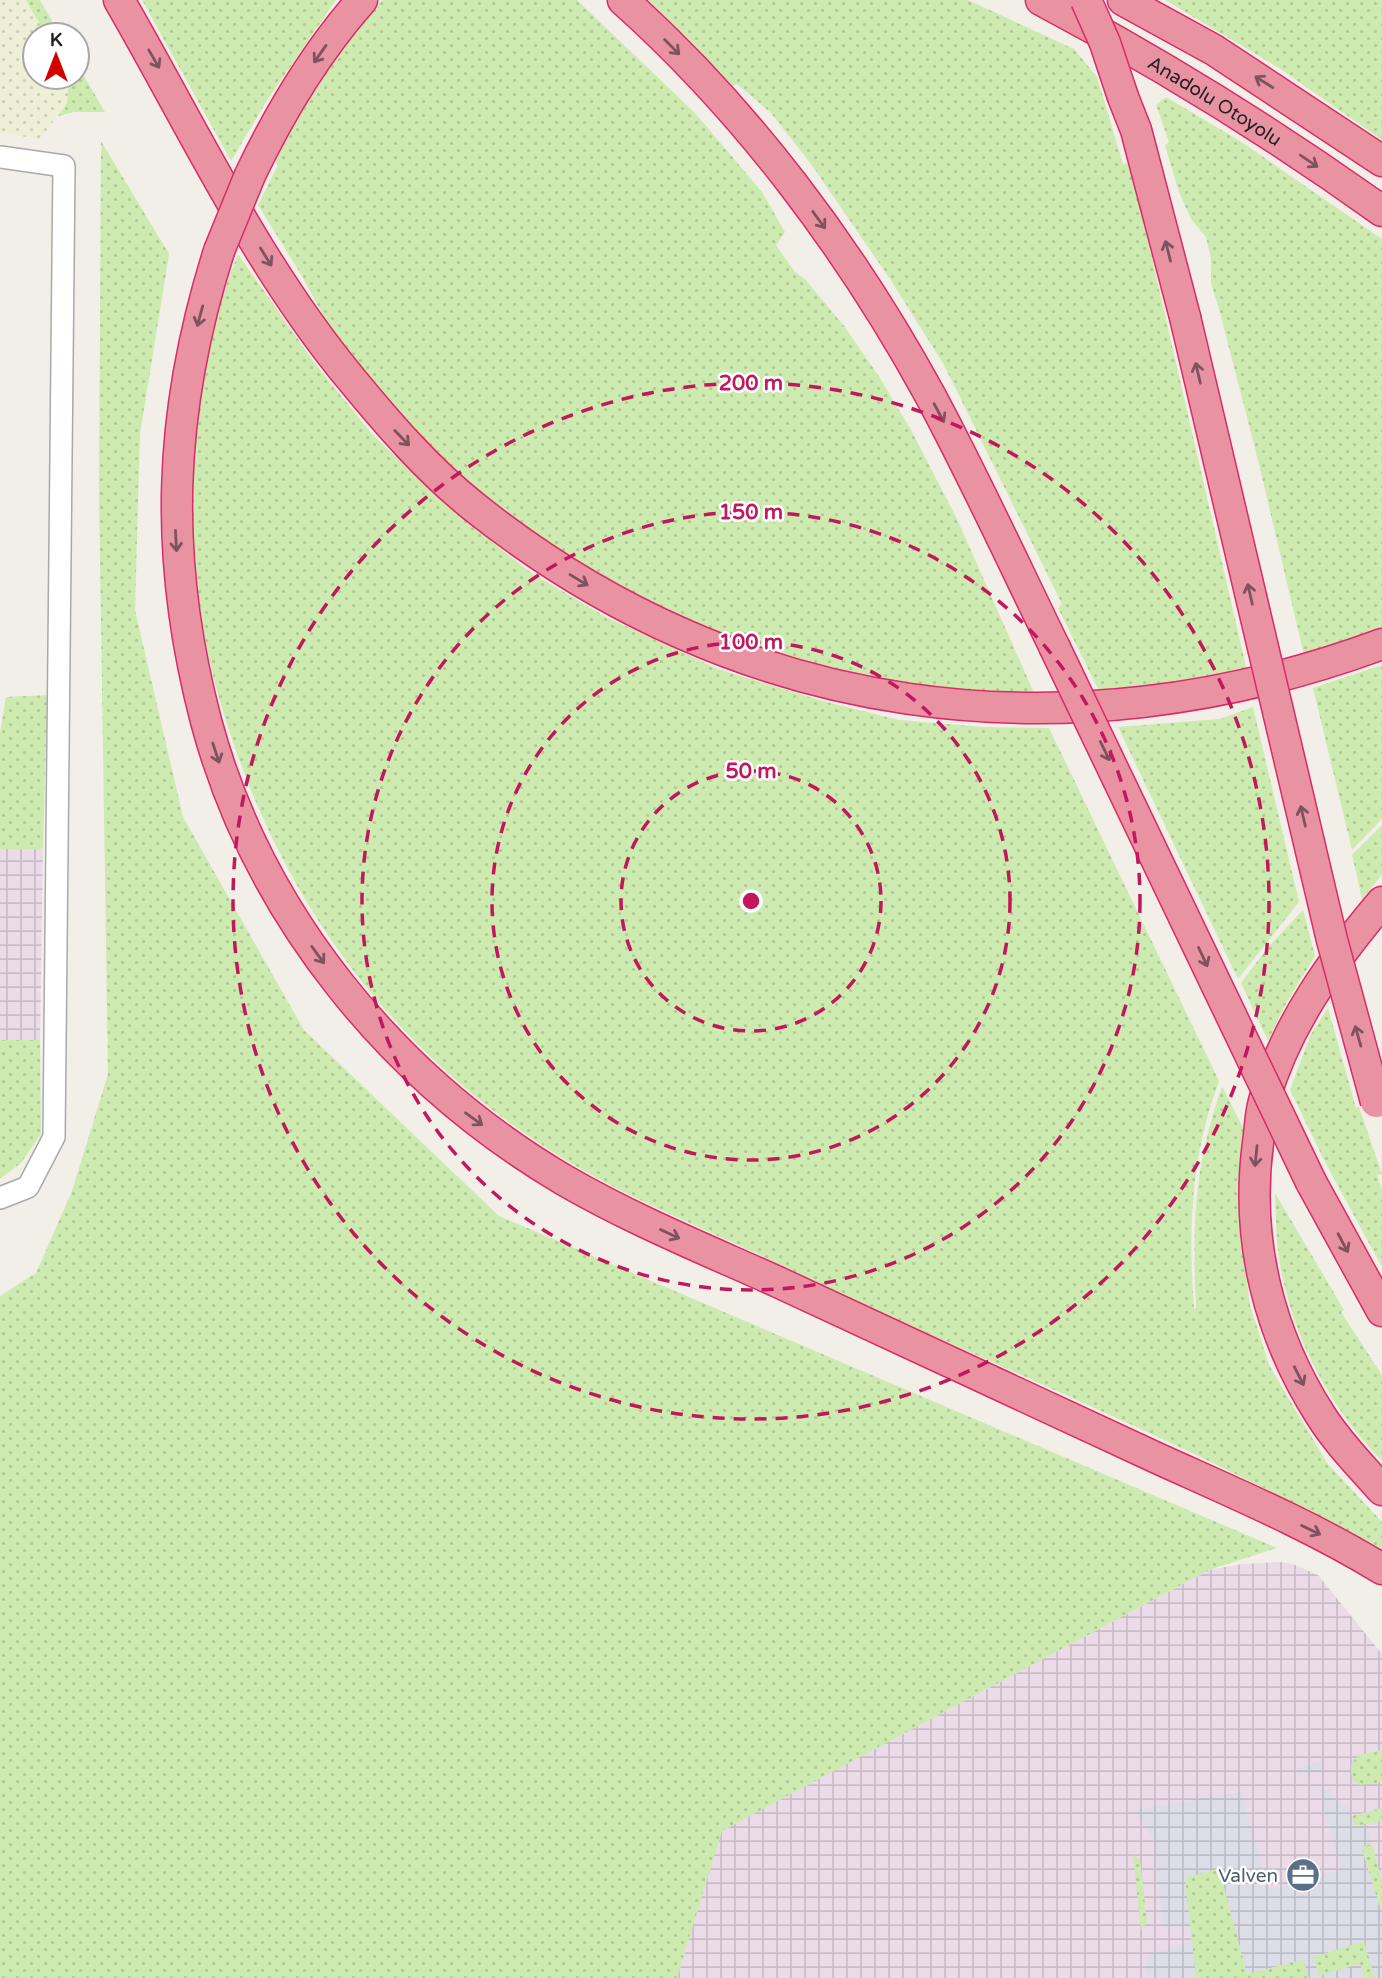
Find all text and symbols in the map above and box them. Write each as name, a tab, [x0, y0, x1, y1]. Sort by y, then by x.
north arrow	[21, 21, 91, 91]
text: K	[50, 29, 63, 51]
one-way arrow	[663, 39, 680, 56]
one-way arrow	[313, 44, 328, 63]
one-way arrow	[147, 49, 161, 69]
street label: Anadolu Otoyolu	[1144, 52, 1285, 151]
one-way arrow	[1255, 75, 1275, 89]
one-way arrow	[1299, 154, 1319, 168]
one-way arrow	[811, 211, 826, 230]
one-way arrow	[1161, 240, 1174, 263]
one-way arrow	[258, 247, 273, 266]
one-way arrow	[193, 304, 206, 327]
one-way arrow	[1191, 362, 1204, 385]
text: 200 m	[719, 371, 783, 396]
one-way arrow	[933, 402, 947, 423]
one-way arrow	[394, 429, 411, 446]
text: 150 m	[719, 500, 783, 525]
one-way arrow	[170, 530, 183, 553]
one-way arrow	[569, 573, 589, 587]
one-way arrow	[1243, 583, 1256, 606]
text: 100 m	[719, 630, 783, 655]
one-way arrow	[1099, 740, 1113, 761]
one-way arrow	[211, 741, 223, 763]
text: 50 m	[725, 759, 777, 784]
one-way arrow	[1296, 805, 1309, 827]
centre of rings	[739, 889, 763, 913]
one-way arrow	[311, 945, 325, 964]
one-way arrow	[1197, 946, 1210, 967]
one-way arrow	[1351, 1025, 1364, 1048]
one-way arrow	[464, 1112, 483, 1126]
one-way arrow	[1250, 1144, 1263, 1167]
one-way arrow	[659, 1227, 680, 1241]
one-way arrow	[1337, 1232, 1351, 1252]
one-way arrow	[1293, 1365, 1307, 1386]
one-way arrow	[1300, 1524, 1321, 1538]
office icon: Valven	[1284, 1856, 1322, 1894]
place label: Valven	[1218, 1865, 1278, 1887]

